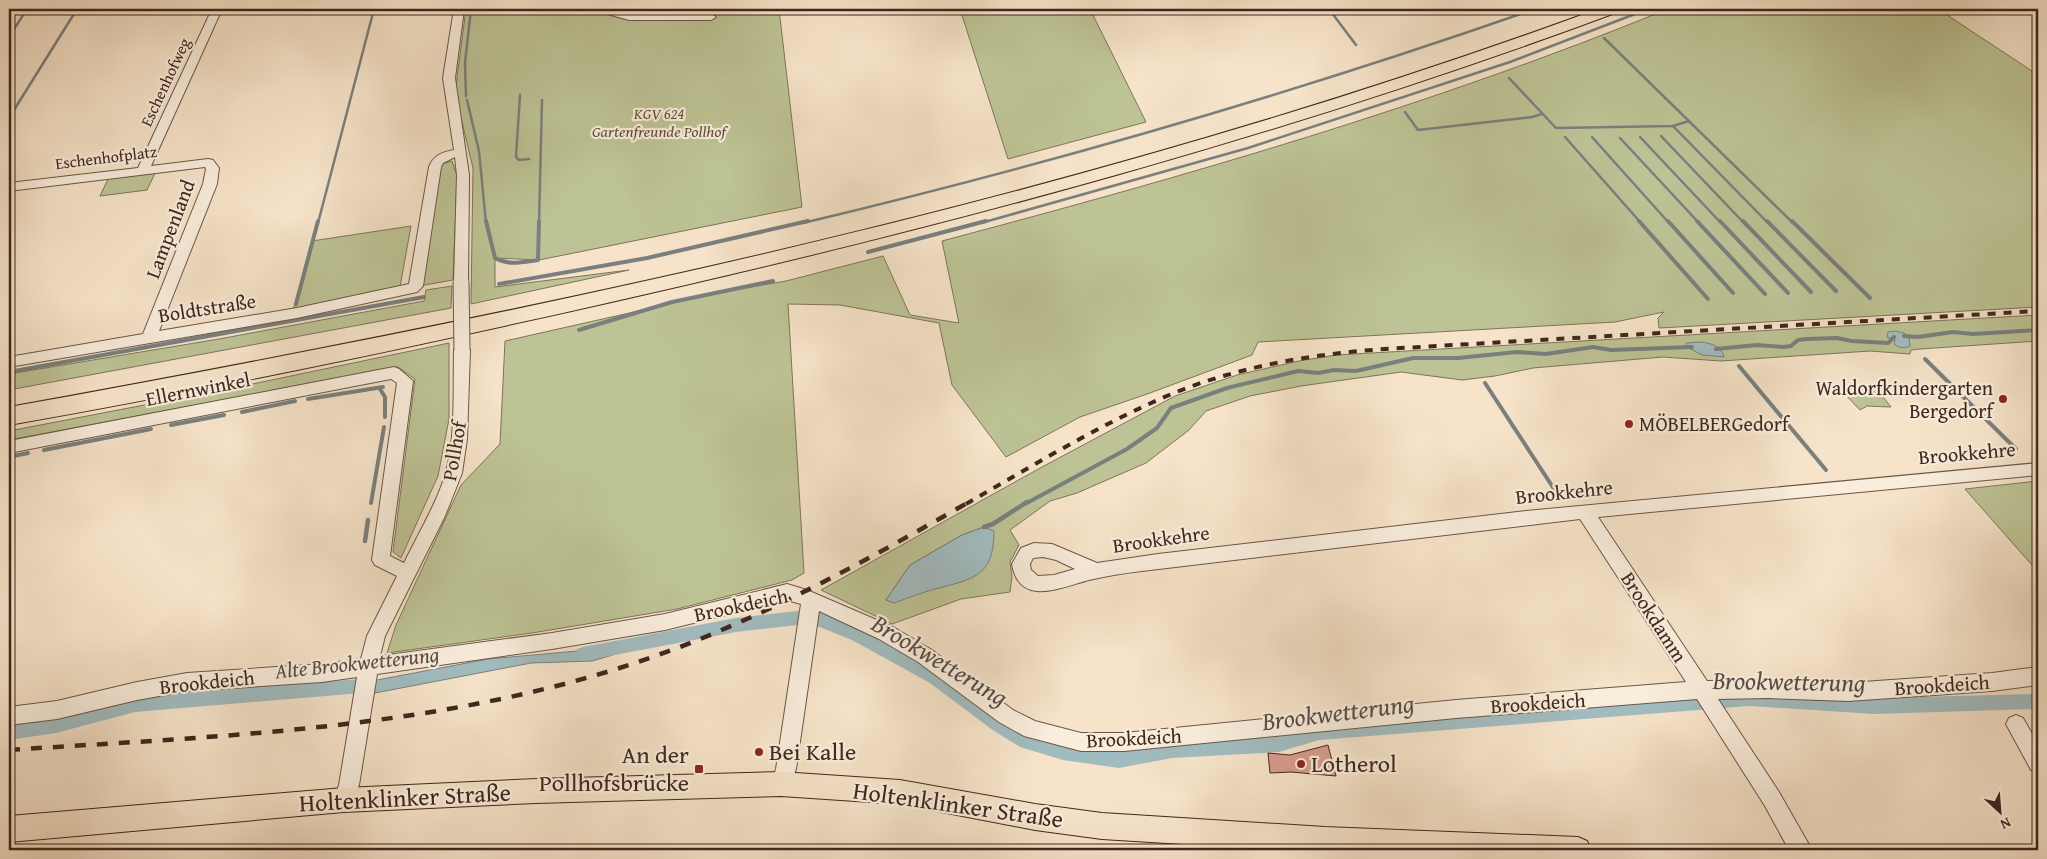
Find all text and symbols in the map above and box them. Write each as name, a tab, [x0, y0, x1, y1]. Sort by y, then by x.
street label: Eschenhofweg	[134, 34, 196, 130]
park label: KGV 624 Gartenfreunde Pollhof	[592, 101, 729, 143]
street label: Eschenhofplatz	[54, 139, 158, 175]
street label: Lampenland	[137, 175, 202, 283]
street label: Boldtstraße	[156, 285, 258, 330]
street label: Ellernwinkel	[143, 364, 253, 413]
place label: Waldorfkindergarten Bergedorf	[1816, 373, 1996, 425]
marker: Waldorfkindergarten Bergedorf	[1997, 393, 2009, 405]
place label: MÖBELBERGedorf	[1639, 409, 1791, 438]
street label: Pollhof	[434, 416, 473, 483]
marker: MÖBELBERGedorf	[1623, 418, 1635, 430]
street label: Brookkehre	[1917, 434, 2017, 471]
street label: Brookkehre	[1514, 472, 1614, 511]
street label: Brookkehre	[1111, 517, 1211, 560]
street label: Brookdamm	[1614, 566, 1695, 668]
street label: Brookdeich	[691, 580, 791, 629]
water label: Brookwetterung	[864, 605, 1015, 715]
water label: Alte Brookwetterung	[272, 638, 441, 687]
street label: Brookdeich	[158, 662, 256, 701]
water label: Brookwetterung	[1711, 662, 1866, 700]
street label: Brookdeich	[1893, 667, 1991, 702]
water label: Brookwetterung	[1259, 685, 1416, 739]
street label: Brookdeich	[1489, 685, 1587, 720]
street label: Brookdeich	[1086, 721, 1182, 754]
place label: Bei Kalle	[769, 734, 856, 769]
place label: An der Pollhofsbrücke	[539, 737, 689, 800]
marker: Bei Kalle	[753, 746, 765, 758]
place label: Lotherol	[1311, 746, 1397, 781]
marker: Lotherol	[1295, 758, 1307, 770]
marker: An der Pollhofsbrücke	[693, 763, 705, 775]
street label: Holtenklinker Straße	[851, 772, 1065, 837]
street label: Holtenklinker Straße	[298, 774, 512, 821]
north arrow	[1974, 786, 2024, 836]
text: N	[1997, 813, 2014, 835]

